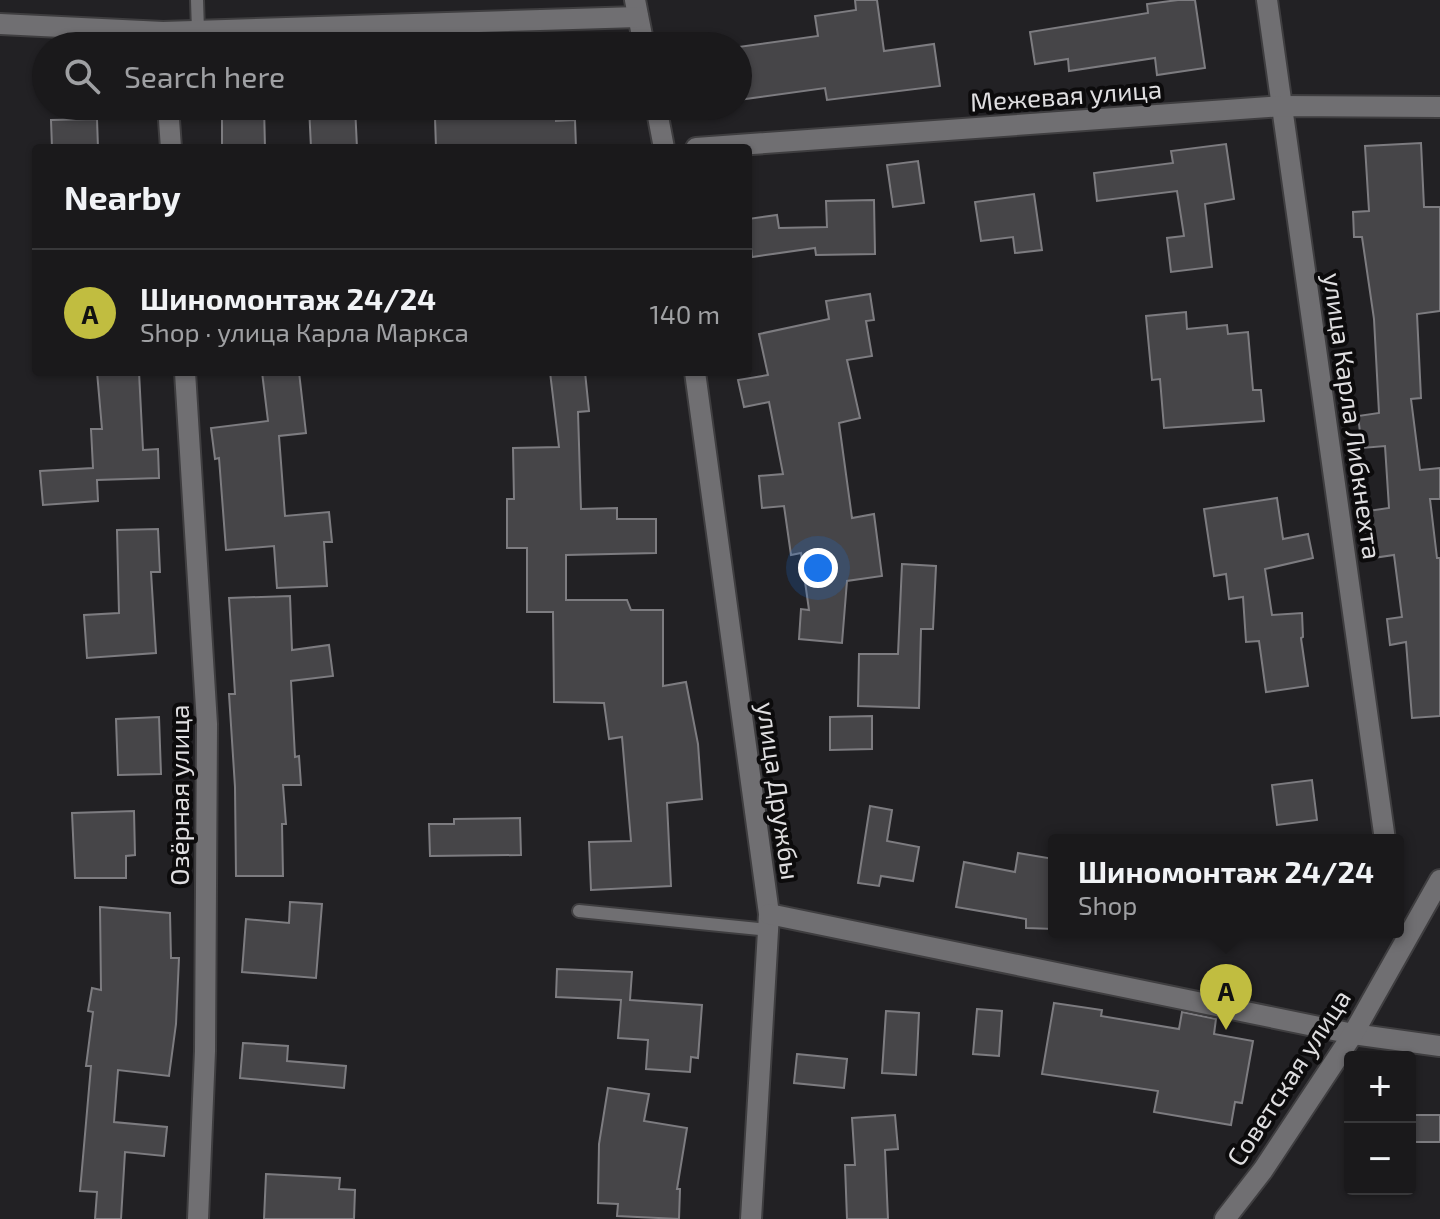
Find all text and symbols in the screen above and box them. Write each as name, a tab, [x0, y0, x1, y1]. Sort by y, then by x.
search box	[32, 32, 752, 120]
icon: search	[60, 54, 104, 98]
text: Search here	[124, 58, 285, 94]
street label: Межевая улица	[969, 72, 1163, 118]
text: Nearby	[64, 176, 181, 217]
street label: улица Карла Либкнехта	[1317, 271, 1389, 561]
text: Шиномонтаж 24/24	[140, 280, 436, 316]
text: A	[82, 298, 98, 329]
text: 140 m	[649, 298, 720, 329]
text: Shop · улица Карла Маркса	[140, 316, 469, 347]
your location	[798, 548, 838, 588]
street label: улица Дружбы	[751, 700, 807, 882]
street label: Озёрная улица	[163, 704, 195, 886]
popup	[1048, 834, 1404, 938]
text: Шиномонтаж 24/24	[1078, 853, 1374, 889]
text: Shop	[1078, 889, 1137, 920]
pin: A	[1200, 964, 1252, 1030]
street label: Советская улица	[1219, 983, 1357, 1172]
map controls	[1344, 1051, 1416, 1195]
button: +	[1344, 1051, 1416, 1123]
button: −	[1344, 1123, 1416, 1195]

